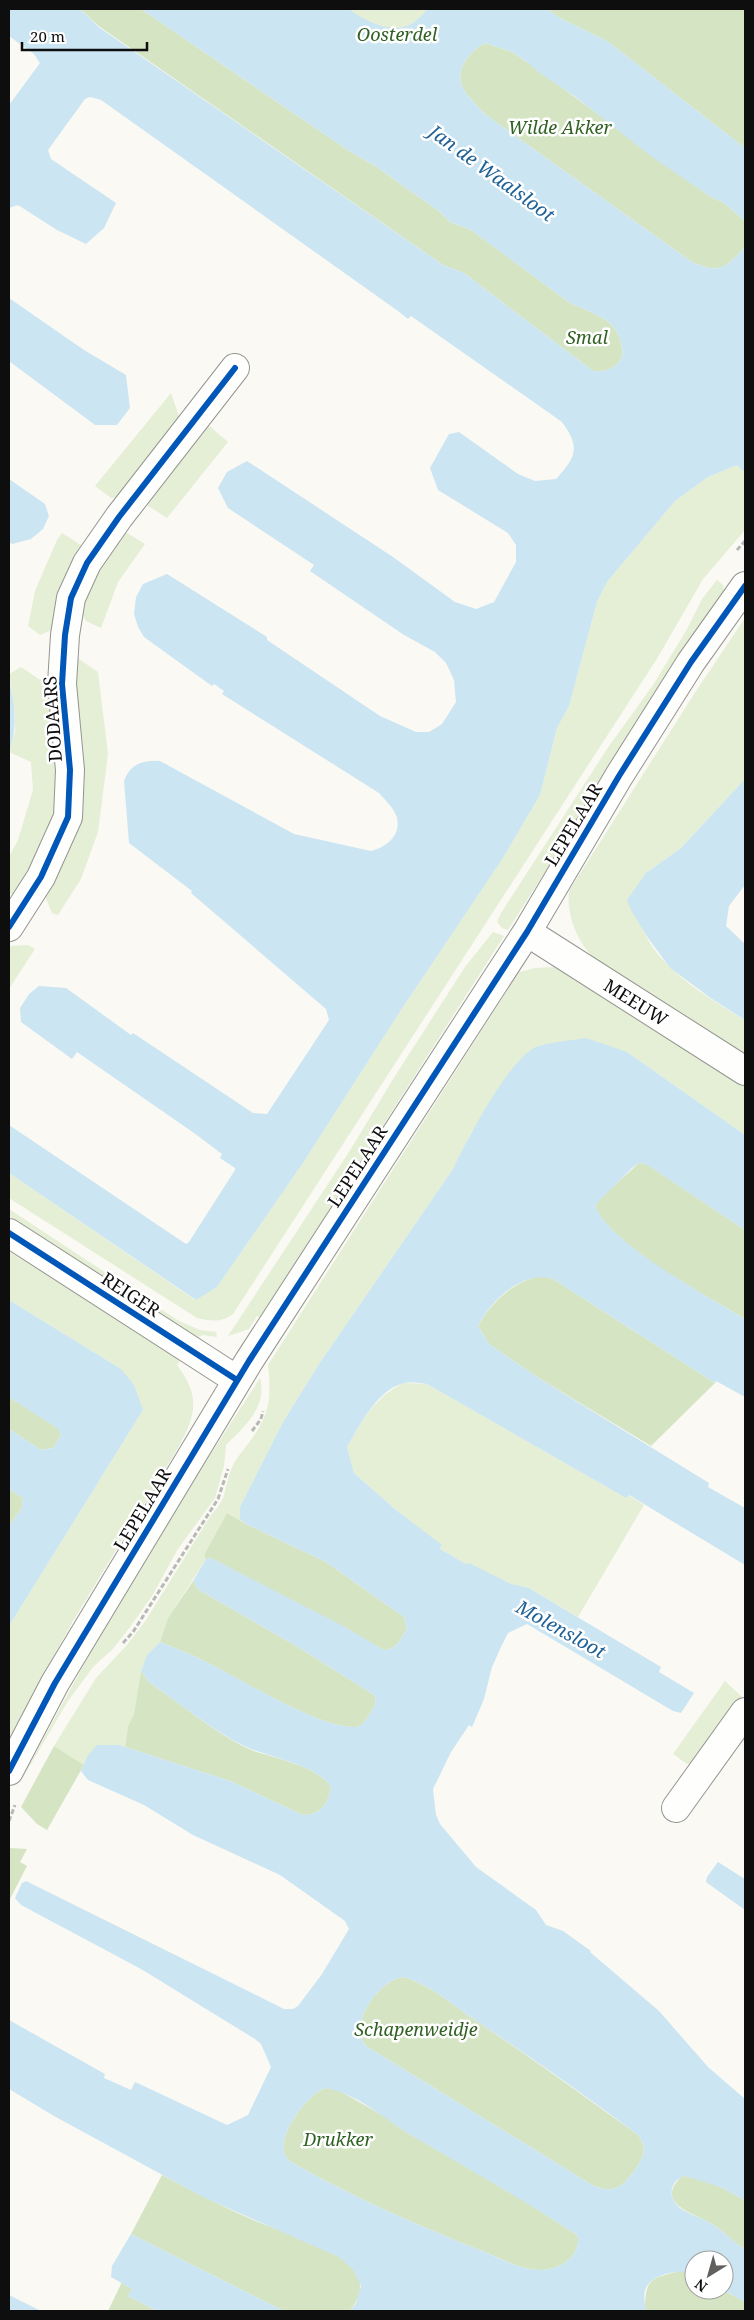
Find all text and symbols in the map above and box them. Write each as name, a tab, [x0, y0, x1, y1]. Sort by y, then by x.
scale bar	[22, 20, 148, 52]
park label: Oosterdel	[357, 22, 438, 46]
text: 20 m	[30, 26, 65, 46]
park label: Wilde Akker	[508, 115, 612, 139]
water label: Jan de Waalsloot	[421, 117, 561, 228]
park label: Smal	[566, 325, 608, 349]
street label: DODAARS	[37, 675, 67, 763]
street label: LEPELAAR	[539, 778, 607, 870]
street label: MEEUW	[600, 973, 673, 1031]
street label: LEPELAAR	[322, 1120, 392, 1212]
street label: REIGER	[97, 1266, 165, 1322]
street label: LEPELAAR	[108, 1463, 176, 1555]
water label: Molensloot	[511, 1593, 611, 1665]
park label: Schapenweidje	[354, 2017, 478, 2041]
park label: Drukker	[302, 2127, 373, 2151]
north arrow	[684, 2250, 734, 2300]
text: N	[691, 2275, 711, 2297]

